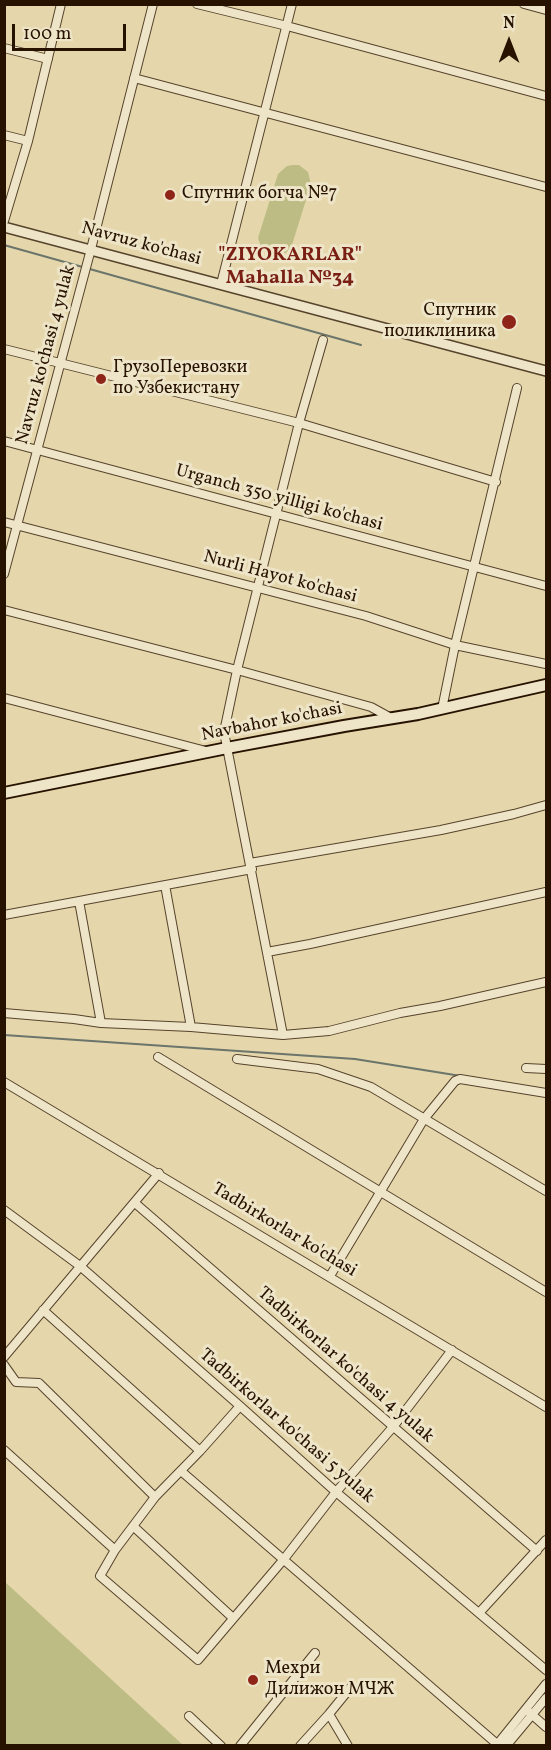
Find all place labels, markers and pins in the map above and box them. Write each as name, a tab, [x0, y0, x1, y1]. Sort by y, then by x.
place label: Спутник богча №7	[182, 184, 337, 206]
marker: Спутник богча №7	[163, 188, 177, 202]
place label: Спутник поликлиника	[384, 301, 496, 344]
marker: Спутник поликлиника	[500, 313, 518, 331]
place label: ГрузоПеревозки по Узбекистану	[113, 358, 247, 400]
marker: ГрузоПеревозки по Узбекистану	[94, 372, 108, 386]
place label: Мехри Дилижон МЧЖ	[265, 1659, 394, 1702]
marker: Мехри Дилижон МЧЖ	[246, 1673, 260, 1687]

